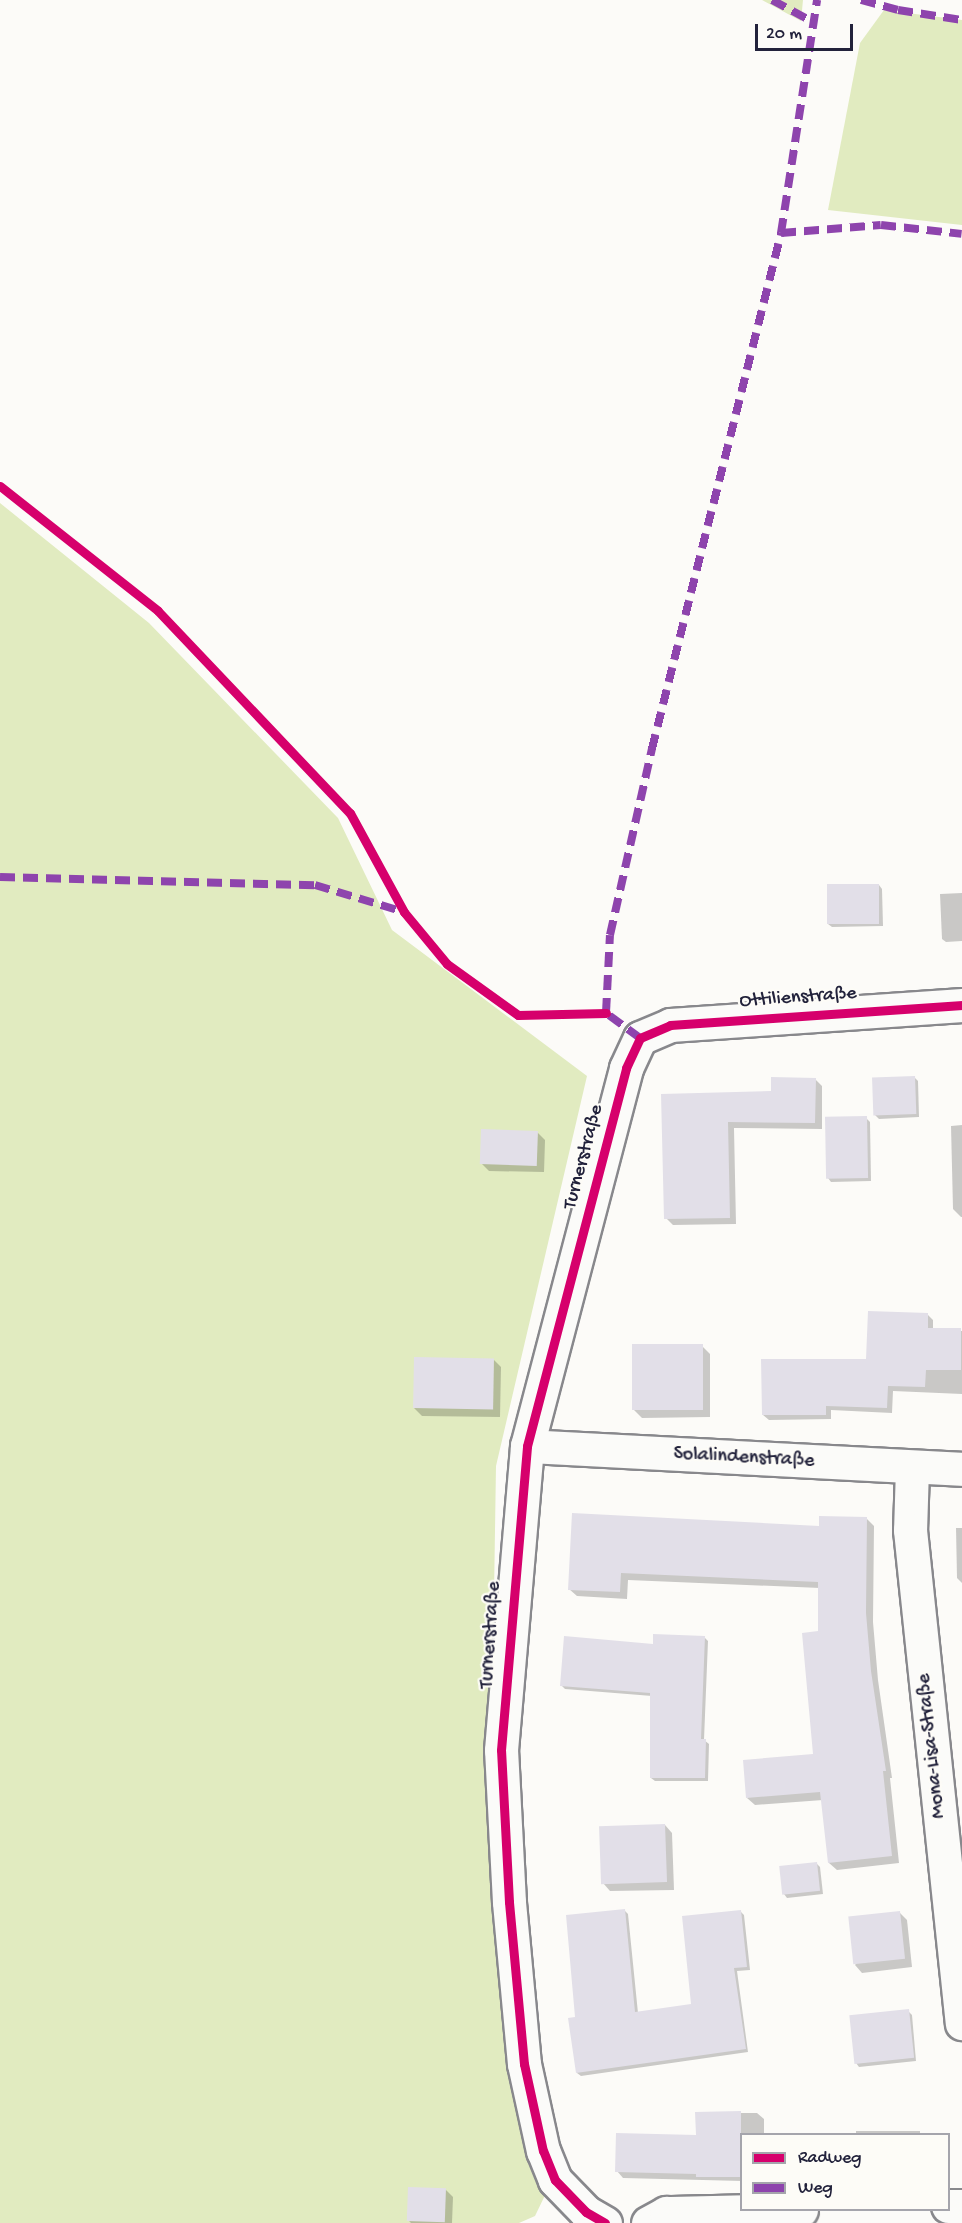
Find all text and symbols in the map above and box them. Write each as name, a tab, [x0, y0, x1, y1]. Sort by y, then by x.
scale bar	[758, 12, 856, 50]
text: 20 m	[766, 24, 802, 45]
street label: Ottilienstraße	[739, 982, 857, 1014]
street label: Turnerstraße	[559, 1102, 609, 1212]
street label: Solalindenstraße	[673, 1442, 815, 1474]
street label: Turnerstraße	[475, 1581, 507, 1689]
street label: Mona-Lisa-Straße	[912, 1672, 952, 1820]
legend	[740, 2133, 950, 2211]
text: Radweg	[798, 2148, 861, 2169]
text: Weg	[798, 2178, 833, 2199]

